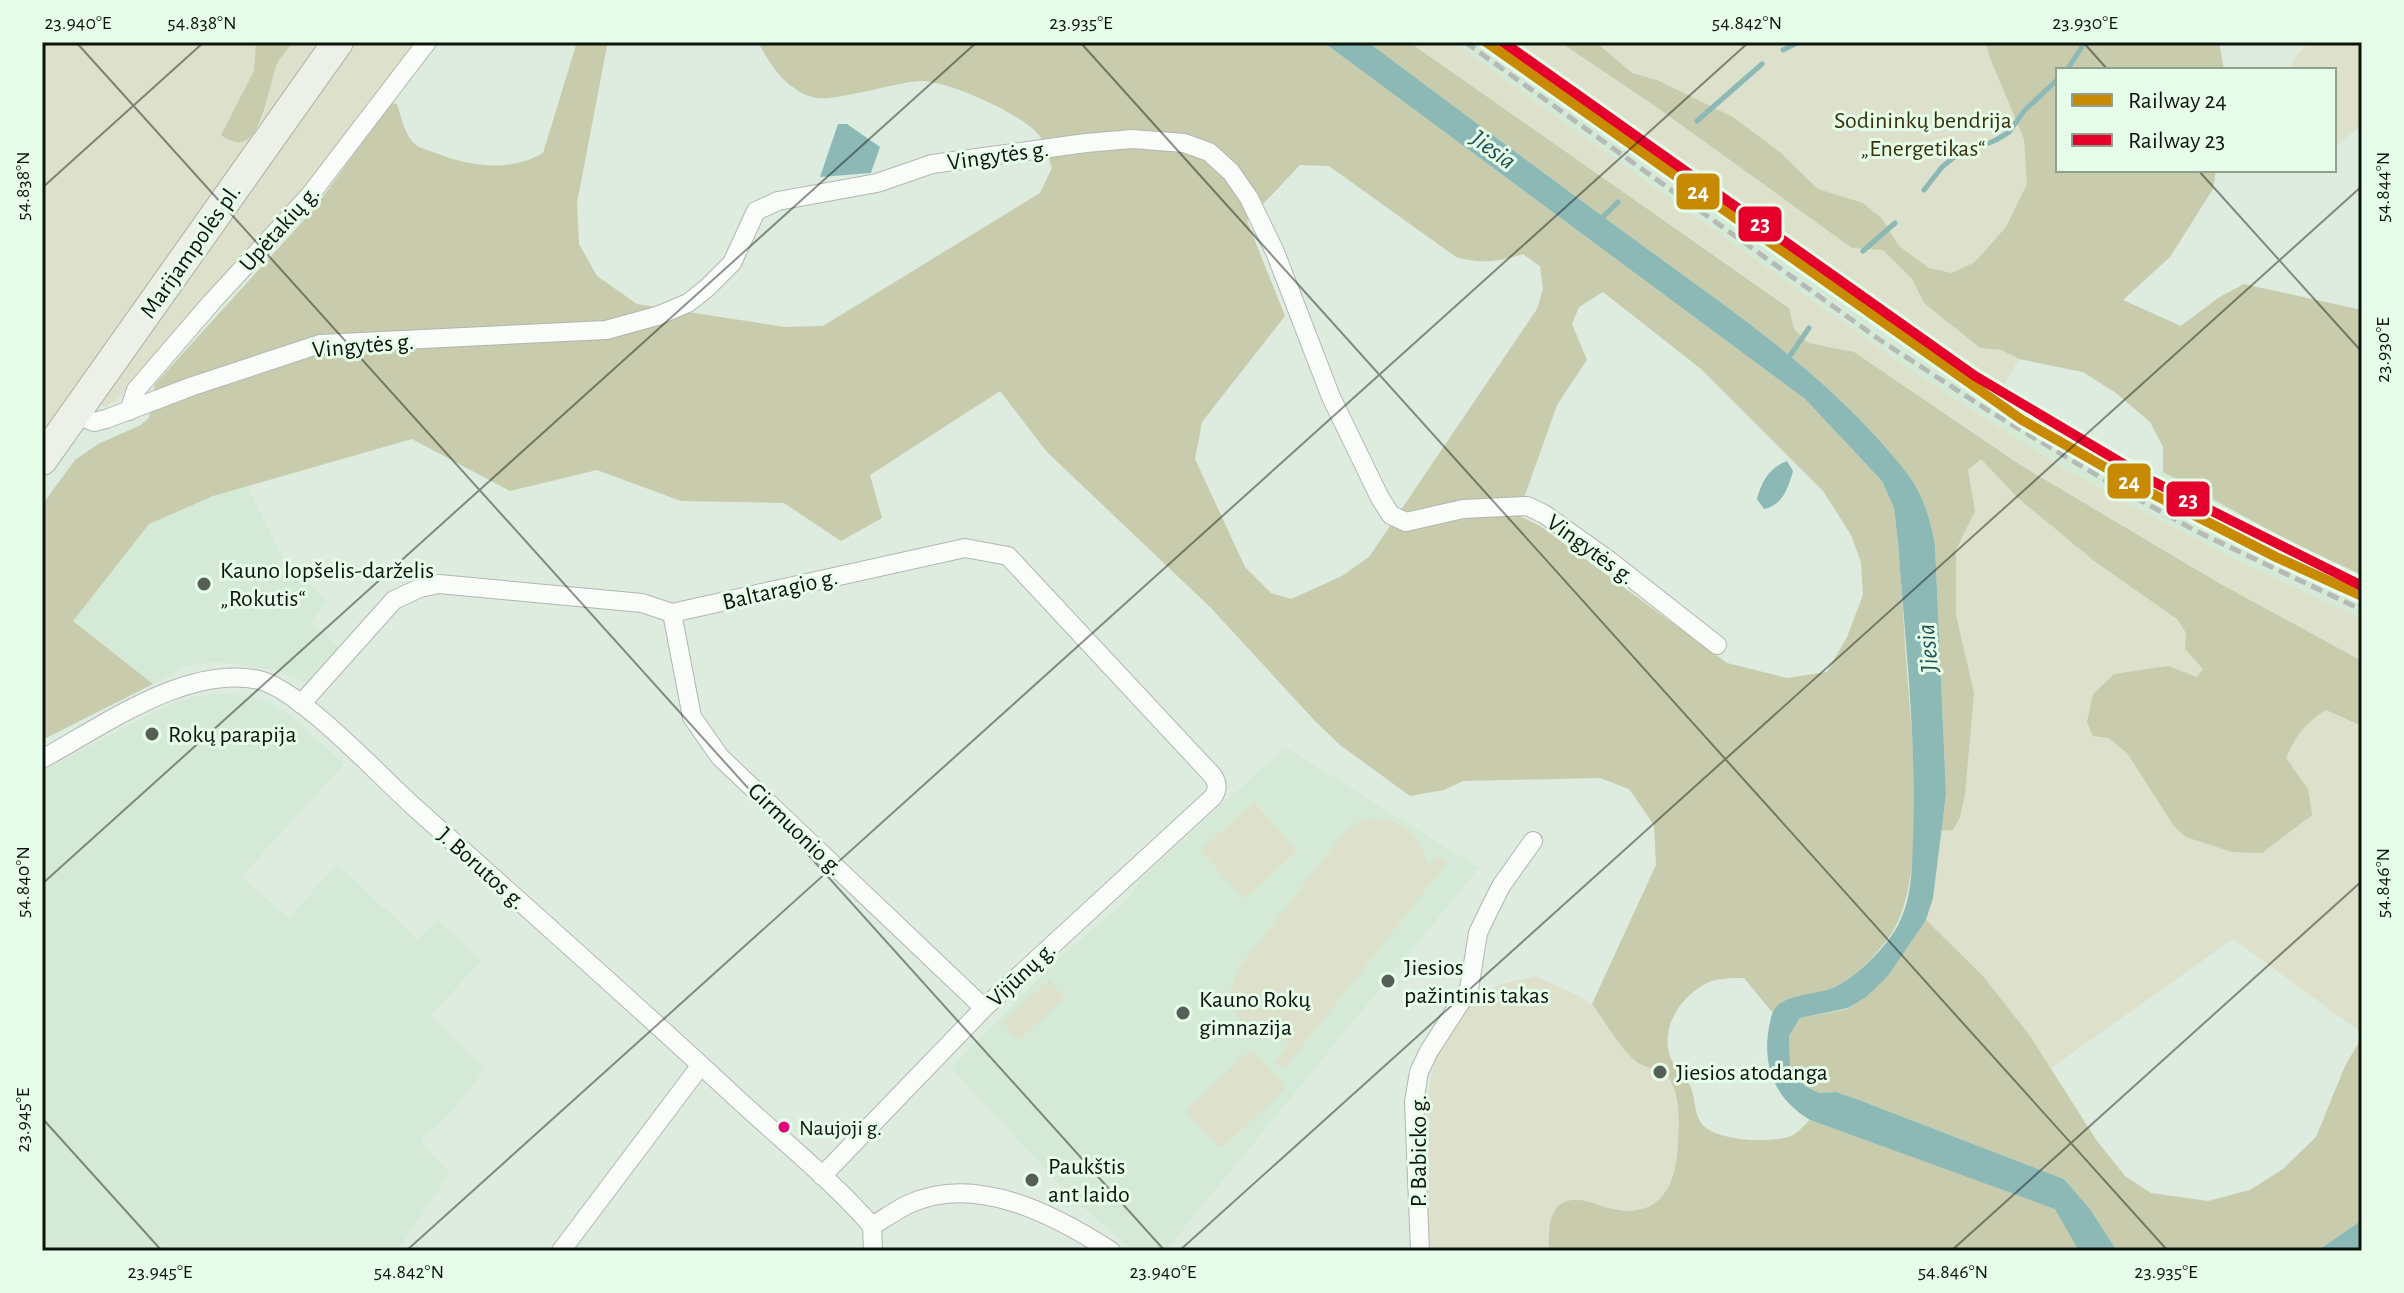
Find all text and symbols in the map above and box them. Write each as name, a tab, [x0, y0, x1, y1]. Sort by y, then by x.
text: 23.940°E	[45, 13, 112, 33]
text: 54.838°N	[167, 13, 237, 33]
text: 23.935°E	[1049, 13, 1113, 33]
text: 54.842°N	[1712, 13, 1782, 33]
text: 23.930°E	[2052, 13, 2118, 33]
legend	[2056, 68, 2336, 172]
text: Railway 24	[2128, 89, 2227, 113]
park label: Sodininkų bendrija „Energetikas“	[1834, 109, 2012, 161]
water label: Jiesia	[1465, 124, 1521, 175]
text: Railway 23	[2128, 129, 2225, 153]
street label: Vingytės g.	[946, 137, 1050, 175]
text: 54.838°N	[13, 151, 33, 221]
text: 54.844°N	[2373, 152, 2393, 222]
line badge: 24	[1675, 172, 1721, 211]
street label: Marijampolės pl.	[136, 180, 246, 323]
street label: Upėtakių g.	[235, 181, 324, 276]
text: 24	[1687, 181, 1709, 203]
line badge: 23	[1737, 205, 1783, 243]
text: 23	[1750, 213, 1770, 235]
text: 23.930°E	[2373, 317, 2393, 383]
street label: Vingytės g.	[311, 330, 415, 362]
line badge: 24	[2106, 462, 2152, 500]
text: 24	[2118, 471, 2140, 493]
line badge: 23	[2165, 480, 2211, 518]
text: 23	[2178, 489, 2198, 511]
street label: Vingytės g.	[1542, 510, 1639, 590]
place label: Kauno lopšelis-darželis „Rokutis“	[220, 559, 434, 611]
street label: Baltaragio g.	[720, 565, 840, 615]
marker: Kauno lopšelis-darželis „Rokutis“	[195, 575, 213, 593]
water label: Jiesia	[1913, 623, 1943, 674]
place label: Rokų parapija	[168, 723, 297, 747]
marker: Rokų parapija	[143, 725, 161, 743]
street label: Girmuonio g.	[743, 779, 848, 881]
street label: J. Borutos g.	[433, 823, 530, 914]
text: 54.840°N	[13, 846, 33, 918]
text: 54.846°N	[2373, 848, 2393, 918]
street label: Vijūnų g.	[983, 937, 1060, 1012]
place label: Jiesios pažintinis takas	[1404, 956, 1549, 1008]
marker: Jiesios pažintinis takas	[1379, 972, 1397, 990]
place label: Kauno Rokų gimnazija	[1199, 988, 1311, 1040]
marker: Kauno Rokų gimnazija	[1174, 1004, 1192, 1022]
place label: Jiesios atodanga	[1676, 1061, 1828, 1085]
marker: Jiesios atodanga	[1651, 1063, 1669, 1081]
text: 23.945°E	[13, 1087, 33, 1152]
street label: P. Babicko g.	[1407, 1095, 1431, 1207]
place label: Naujoji g.	[799, 1117, 882, 1139]
marker: Naujoji g.	[776, 1119, 792, 1135]
place label: Paukštis ant laido	[1048, 1155, 1130, 1207]
marker: Paukštis ant laido	[1023, 1171, 1041, 1189]
text: 23.945°E	[128, 1262, 193, 1282]
text: 54.842°N	[374, 1262, 444, 1282]
text: 23.940°E	[1130, 1262, 1197, 1282]
text: 54.846°N	[1918, 1262, 1988, 1282]
text: 23.935°E	[2134, 1262, 2198, 1282]

